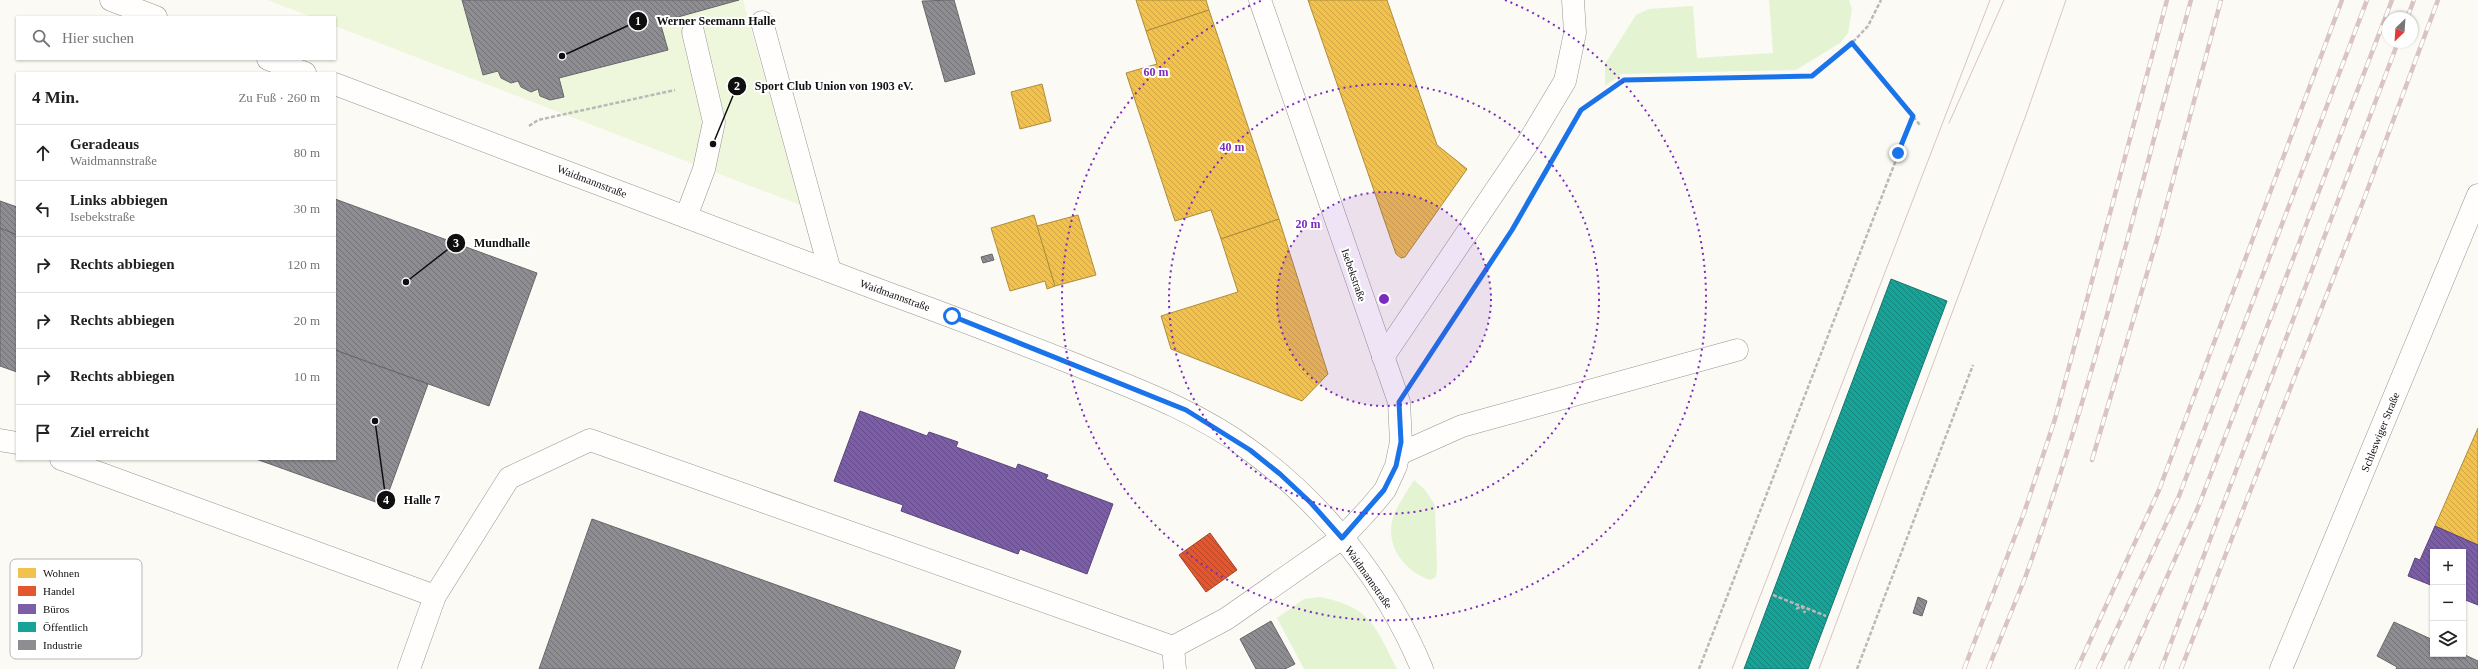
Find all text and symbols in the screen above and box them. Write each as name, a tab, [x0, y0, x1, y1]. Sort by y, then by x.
callout: Werner Seemann Halle	[628, 9, 783, 33]
north arrow	[2382, 12, 2418, 48]
text: 1	[635, 14, 641, 28]
text: Werner Seemann Halle	[656, 14, 776, 28]
search box	[16, 16, 336, 60]
icon: search	[30, 27, 52, 49]
text: Hier suchen	[62, 30, 134, 46]
text: 60 m	[1144, 65, 1169, 79]
callout: Sport Club Union von 1903 eV.	[727, 74, 922, 98]
text: 2	[734, 79, 740, 93]
text: Sport Club Union von 1903 eV.	[755, 79, 913, 93]
text: 4 Min.	[32, 88, 79, 107]
text: Zu Fuß · 260 m	[238, 90, 320, 105]
text: Geradeaus	[70, 136, 139, 152]
text: 40 m	[1220, 140, 1245, 154]
icon: ahead	[32, 142, 54, 164]
route end	[1889, 144, 1907, 162]
text: 80 m	[294, 145, 320, 160]
text: Waidmannstraße	[70, 153, 157, 168]
street label: Waidmannstraße	[555, 162, 629, 200]
text: Links abbiegen	[70, 192, 168, 208]
icon: left	[32, 198, 54, 220]
text: 30 m	[294, 201, 320, 216]
text: Isebekstraße	[70, 209, 135, 224]
text: 20 m	[1296, 217, 1321, 231]
callout: Mundhalle	[446, 231, 538, 255]
text: 3	[453, 236, 459, 250]
text: Mundhalle	[474, 236, 531, 250]
street label: Isebekstraße	[1339, 247, 1369, 303]
icon: right	[32, 254, 54, 276]
text: Rechts abbiegen	[70, 256, 175, 272]
text: 120 m	[287, 257, 320, 272]
street label: Waidmannstraße	[858, 277, 932, 313]
centre of rings	[1377, 292, 1391, 306]
route start	[943, 307, 961, 325]
icon: right	[32, 310, 54, 332]
text: Rechts abbiegen	[70, 312, 175, 328]
text: 20 m	[294, 313, 320, 328]
icon: right	[32, 366, 54, 388]
text: Rechts abbiegen	[70, 368, 175, 384]
text: 10 m	[294, 369, 320, 384]
street label: Schleswiger Straße	[2359, 390, 2401, 473]
icon: arrive	[32, 422, 54, 444]
text: Ziel erreicht	[70, 424, 149, 440]
callout: Halle 7	[376, 488, 448, 512]
text: 4	[383, 493, 389, 507]
text: Halle 7	[404, 493, 440, 507]
street label: Waidmannstraße	[1343, 543, 1395, 611]
map controls	[2430, 549, 2466, 657]
button: +	[2430, 549, 2466, 585]
legend	[10, 559, 142, 659]
text: Wohnen	[43, 567, 80, 579]
text: Handel	[43, 585, 75, 597]
button: −	[2430, 585, 2466, 621]
text: Büros	[43, 603, 69, 615]
text: Öffentlich	[43, 621, 89, 633]
button: layers	[2430, 621, 2466, 657]
text: Industrie	[43, 639, 82, 651]

